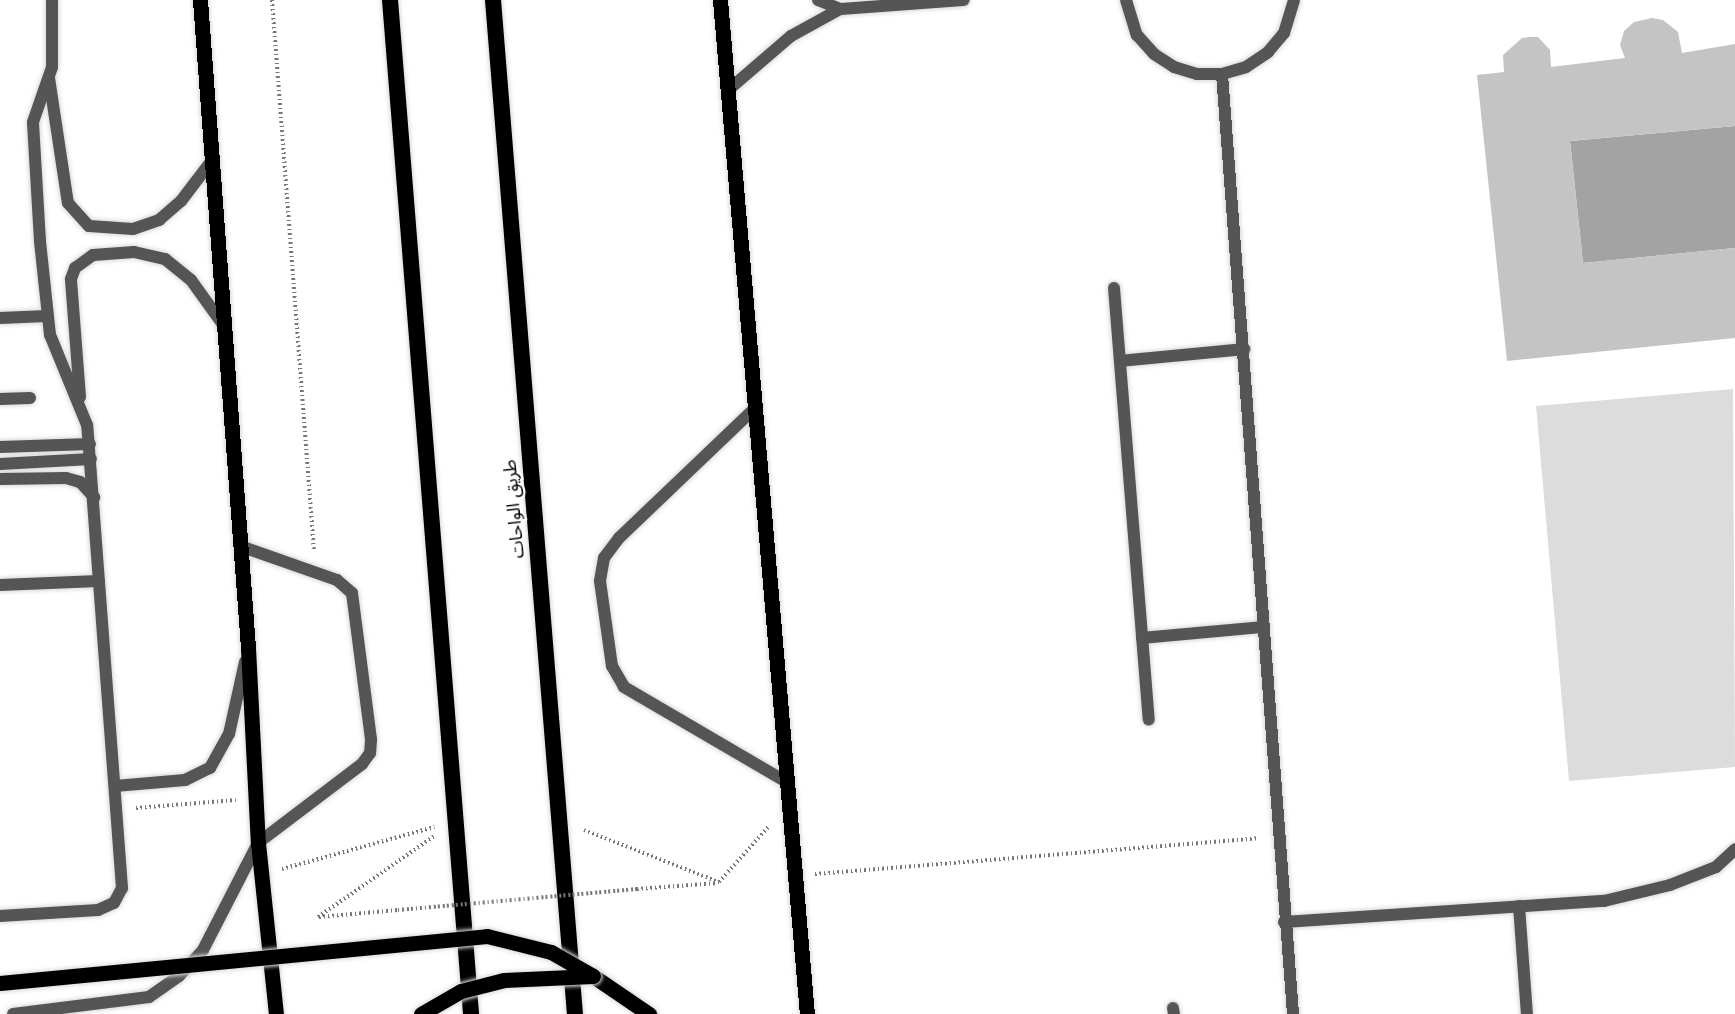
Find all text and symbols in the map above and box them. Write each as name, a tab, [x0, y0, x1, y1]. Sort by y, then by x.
street label: طريق الواحات	[499, 459, 529, 559]

